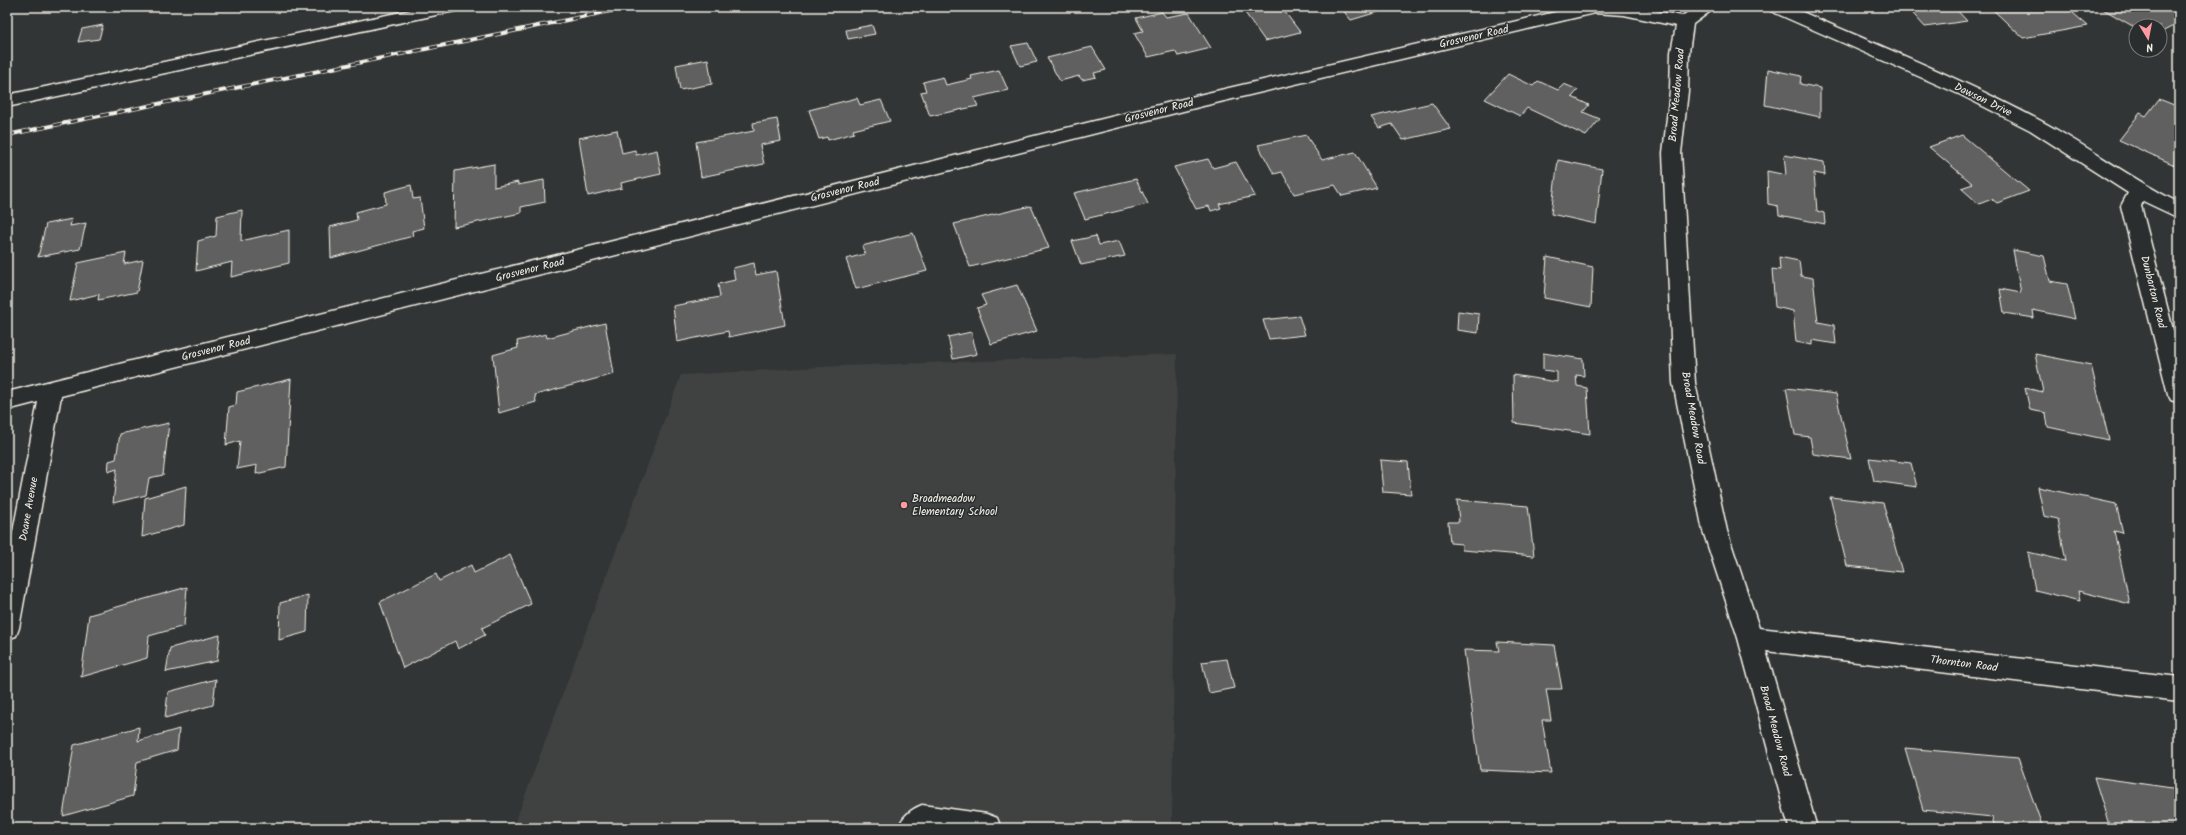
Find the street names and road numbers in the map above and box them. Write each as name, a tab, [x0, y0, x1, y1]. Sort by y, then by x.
street label: Grosvenor Road	[1438, 20, 1511, 54]
street label: Broad Meadow Road	[1664, 47, 1690, 143]
street label: Dawson Drive	[1951, 78, 2015, 122]
street label: Grosvenor Road	[1123, 94, 1196, 128]
street label: Grosvenor Road	[809, 173, 882, 207]
street label: Grosvenor Road	[494, 253, 567, 287]
street label: Dunbarton Road	[2135, 254, 2171, 331]
street label: Grosvenor Road	[180, 332, 253, 366]
street label: Broad Meadow Road	[1676, 370, 1710, 466]
street label: Doane Avenue	[15, 475, 44, 542]
street label: Thornton Road	[1929, 651, 1999, 677]
street label: Broad Meadow Road	[1754, 683, 1796, 779]

